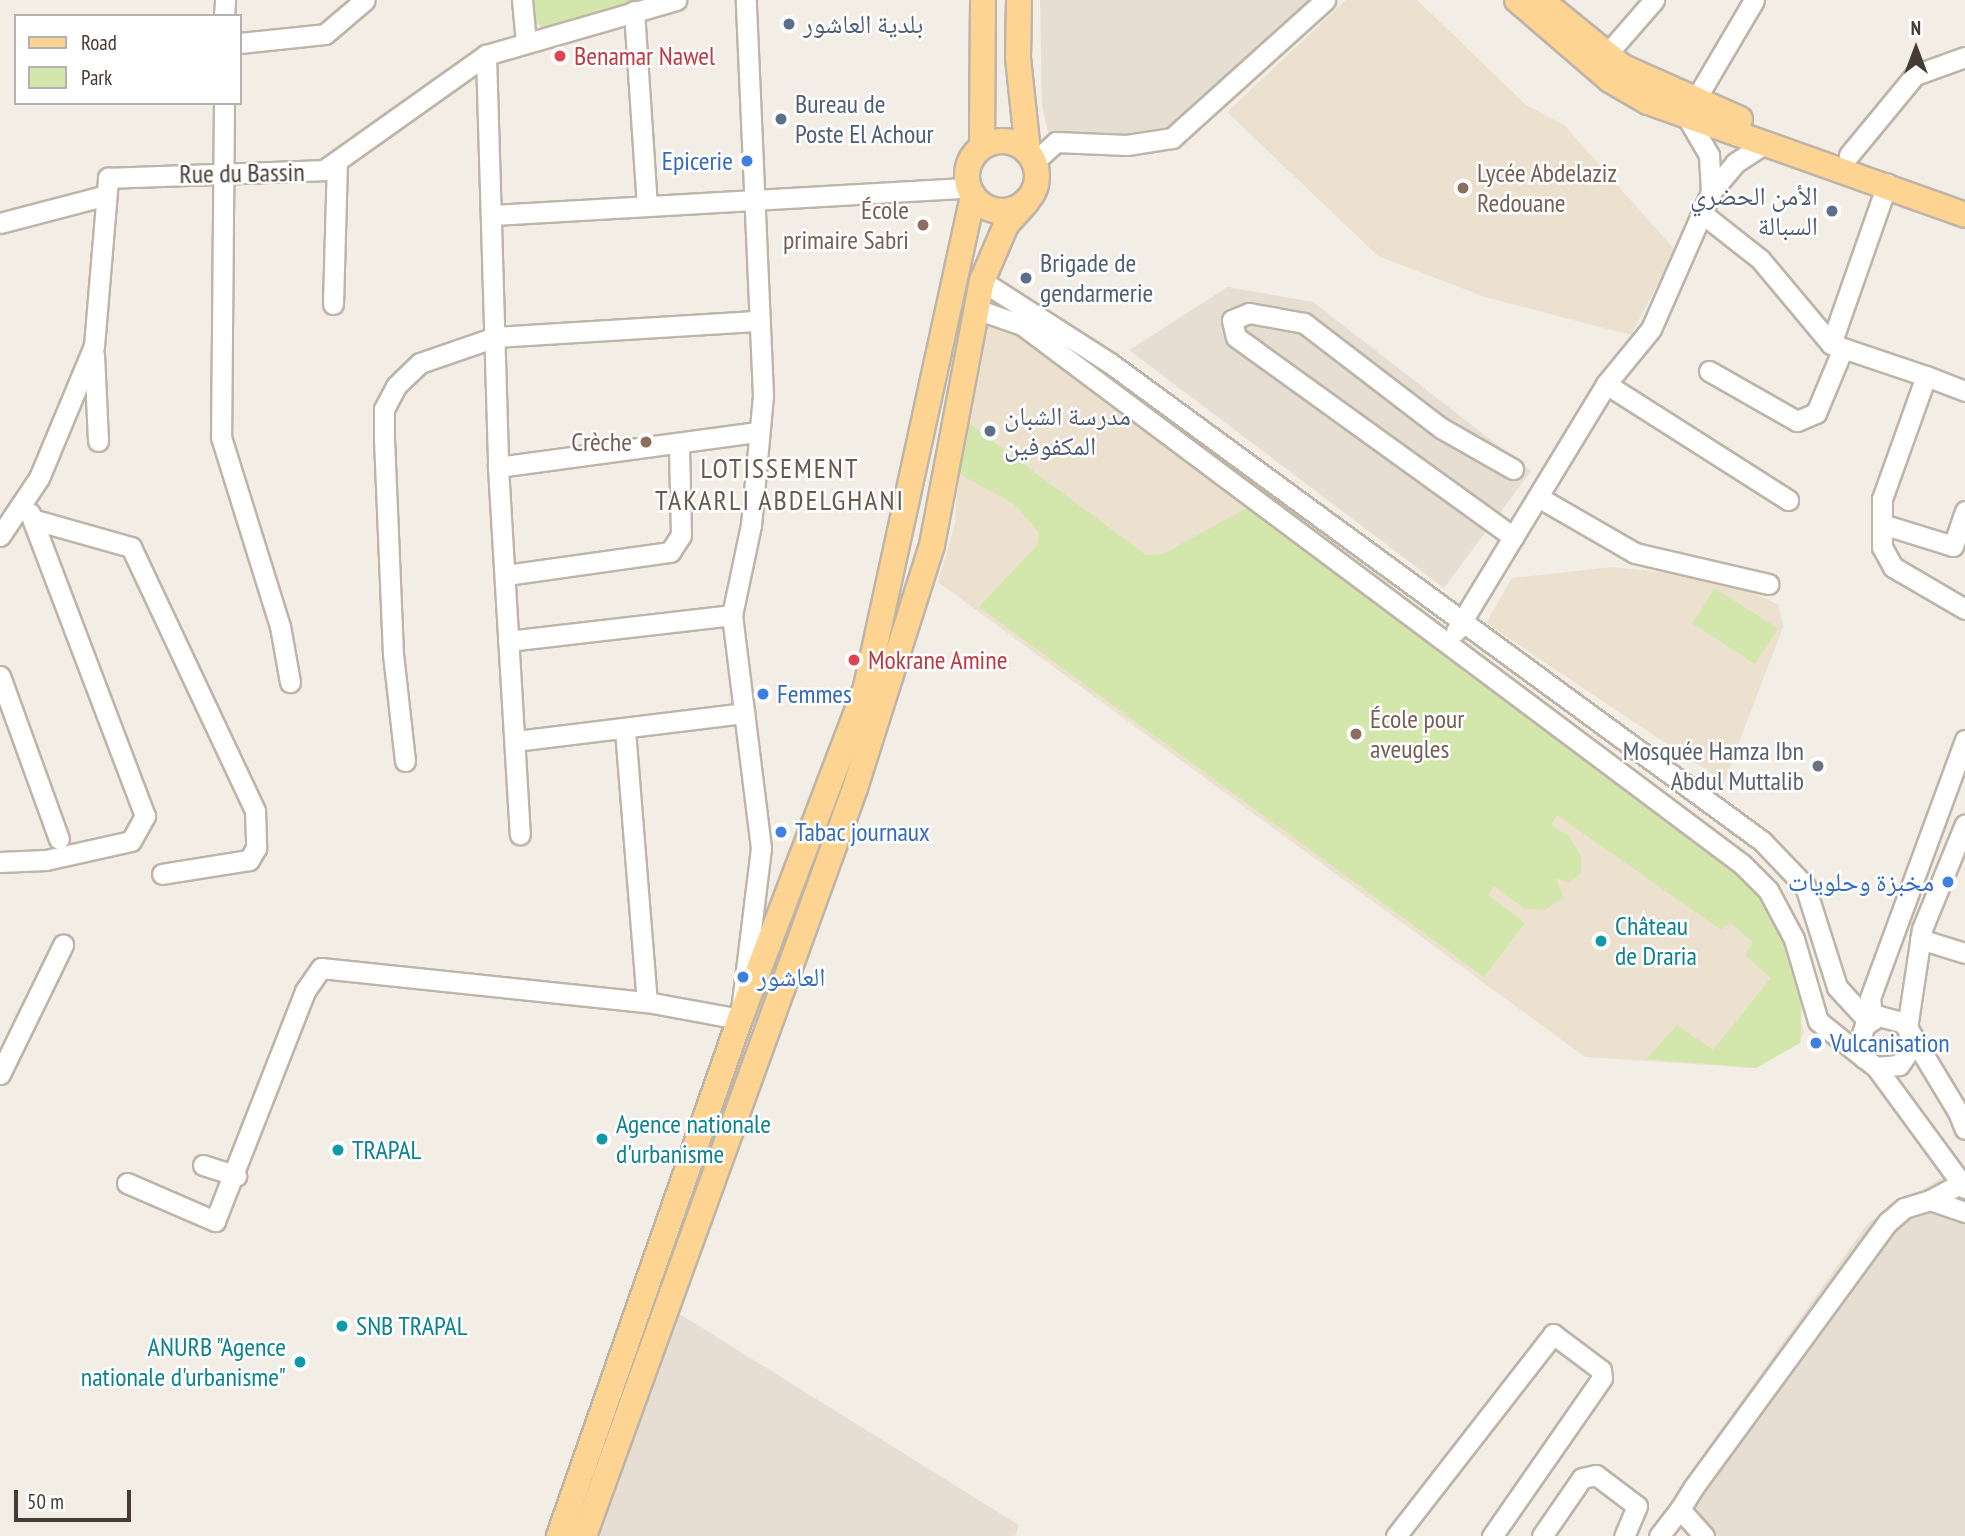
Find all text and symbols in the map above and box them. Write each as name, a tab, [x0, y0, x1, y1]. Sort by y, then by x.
place label: بلدية العاشور	[803, 8, 923, 40]
legend	[14, 14, 242, 105]
north arrow	[1881, 14, 1951, 84]
marker: بلدية العاشور	[781, 16, 797, 32]
text: N	[1911, 16, 1921, 40]
text: Road	[81, 29, 117, 56]
place label: Benamar Nawel	[574, 40, 715, 72]
marker: Benamar Nawel	[552, 48, 568, 64]
text: Park	[81, 64, 112, 91]
place label: Bureau de Poste El Achour	[795, 88, 934, 150]
marker: Bureau de Poste El Achour	[773, 111, 789, 127]
place label: Epicerie	[662, 145, 733, 177]
marker: Epicerie	[739, 153, 755, 169]
street label: Rue du Bassin	[179, 156, 305, 190]
place label: Lycée Abdelaziz Redouane	[1477, 157, 1618, 218]
marker: Lycée Abdelaziz Redouane	[1455, 180, 1471, 196]
place label: الأمن الحضري السبالة	[1690, 180, 1818, 242]
place label: École primaire Sabri	[783, 194, 909, 256]
marker: الأمن الحضري السبالة	[1824, 203, 1840, 219]
marker: École primaire Sabri	[915, 217, 931, 233]
place label: Brigade de gendarmerie	[1040, 247, 1153, 308]
marker: Brigade de gendarmerie	[1018, 270, 1034, 286]
place label: مدرسة الشبان المكفوفين	[1004, 400, 1131, 462]
marker: مدرسة الشبان المكفوفين	[982, 423, 998, 439]
place label: Crèche	[571, 426, 632, 458]
marker: Crèche	[638, 434, 654, 450]
district label: LOTISSEMENT TAKARLI ABDELGHANI	[657, 451, 903, 517]
place label: Mokrane Amine	[868, 644, 1008, 676]
marker: Mokrane Amine	[846, 652, 862, 668]
place label: Femmes	[777, 678, 852, 710]
marker: Femmes	[755, 686, 771, 702]
place label: École pour aveugles	[1370, 703, 1464, 764]
marker: École pour aveugles	[1348, 726, 1364, 742]
place label: Mosquée Hamza Ibn Abdul Muttalib	[1623, 735, 1804, 796]
marker: Mosquée Hamza Ibn Abdul Muttalib	[1810, 758, 1826, 774]
place label: Tabac journaux	[795, 816, 930, 848]
marker: Tabac journaux	[773, 824, 789, 840]
place label: مخبزة وحلويات	[1788, 866, 1934, 898]
marker: مخبزة وحلويات	[1940, 874, 1956, 890]
place label: Château de Draria	[1615, 910, 1697, 972]
marker: Château de Draria	[1593, 933, 1609, 949]
place label: العاشور	[757, 961, 825, 993]
marker: العاشور	[735, 969, 751, 985]
place label: Vulcanisation	[1830, 1027, 1950, 1059]
marker: Vulcanisation	[1808, 1035, 1824, 1051]
place label: Agence nationale d'urbanisme	[616, 1108, 771, 1170]
marker: Agence nationale d'urbanisme	[594, 1131, 610, 1147]
place label: TRAPAL	[352, 1134, 421, 1166]
marker: TRAPAL	[330, 1142, 346, 1158]
place label: SNB TRAPAL	[356, 1310, 468, 1342]
marker: SNB TRAPAL	[334, 1318, 350, 1334]
place label: ANURB "Agence nationale d'urbanisme"	[81, 1331, 286, 1392]
marker: ANURB "Agence nationale d'urbanisme"	[292, 1354, 308, 1370]
scale bar	[18, 1476, 135, 1520]
text: 50 m	[27, 1488, 64, 1515]

